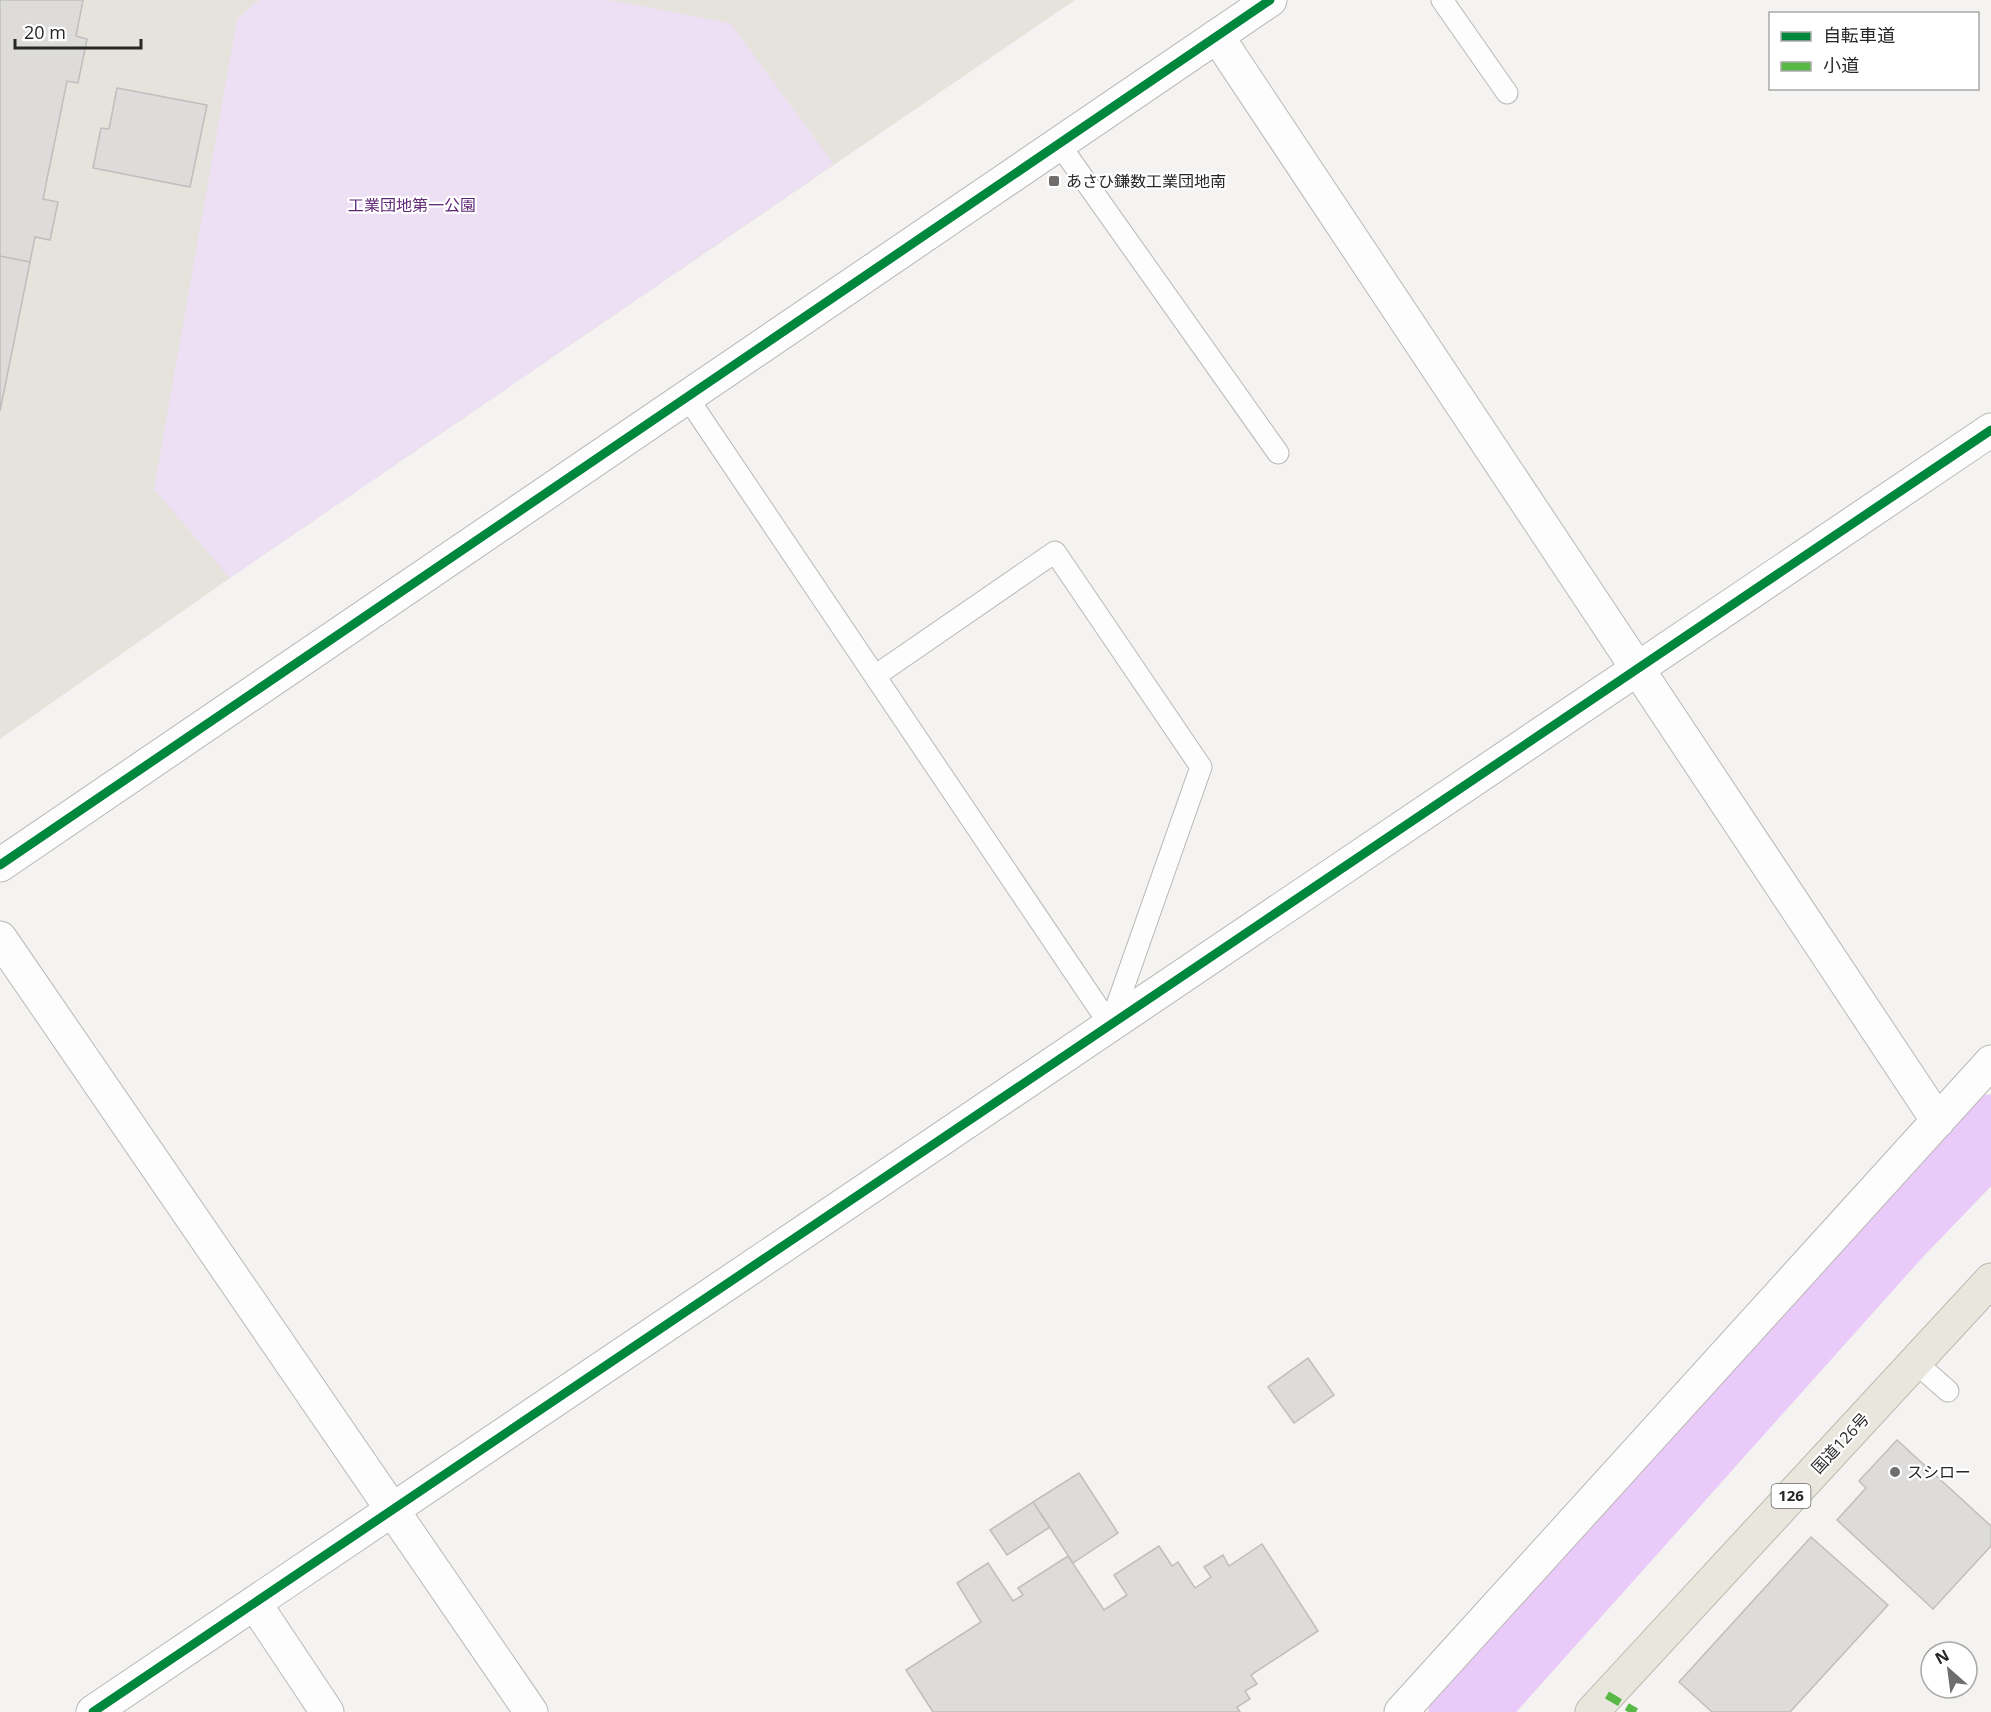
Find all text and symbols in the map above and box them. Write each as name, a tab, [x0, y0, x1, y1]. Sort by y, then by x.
scale bar	[15, 12, 141, 50]
legend	[1769, 12, 1979, 90]
text: 20 m	[24, 20, 66, 44]
text: 自転車道	[1823, 23, 1895, 47]
text: 小道	[1823, 53, 1859, 77]
place label: あさひ鎌数工業団地南	[1066, 170, 1226, 192]
marker: あさひ鎌数工業団地南	[1047, 174, 1061, 188]
park label: 工業団地第一公園	[348, 194, 476, 216]
street label: 国道126号	[1806, 1408, 1874, 1478]
place label: スシロー	[1907, 1461, 1971, 1483]
marker: スシロー	[1888, 1465, 1902, 1479]
road number: 126	[1772, 1484, 1810, 1508]
north arrow	[1919, 1640, 1979, 1700]
text: N	[1931, 1644, 1953, 1670]

